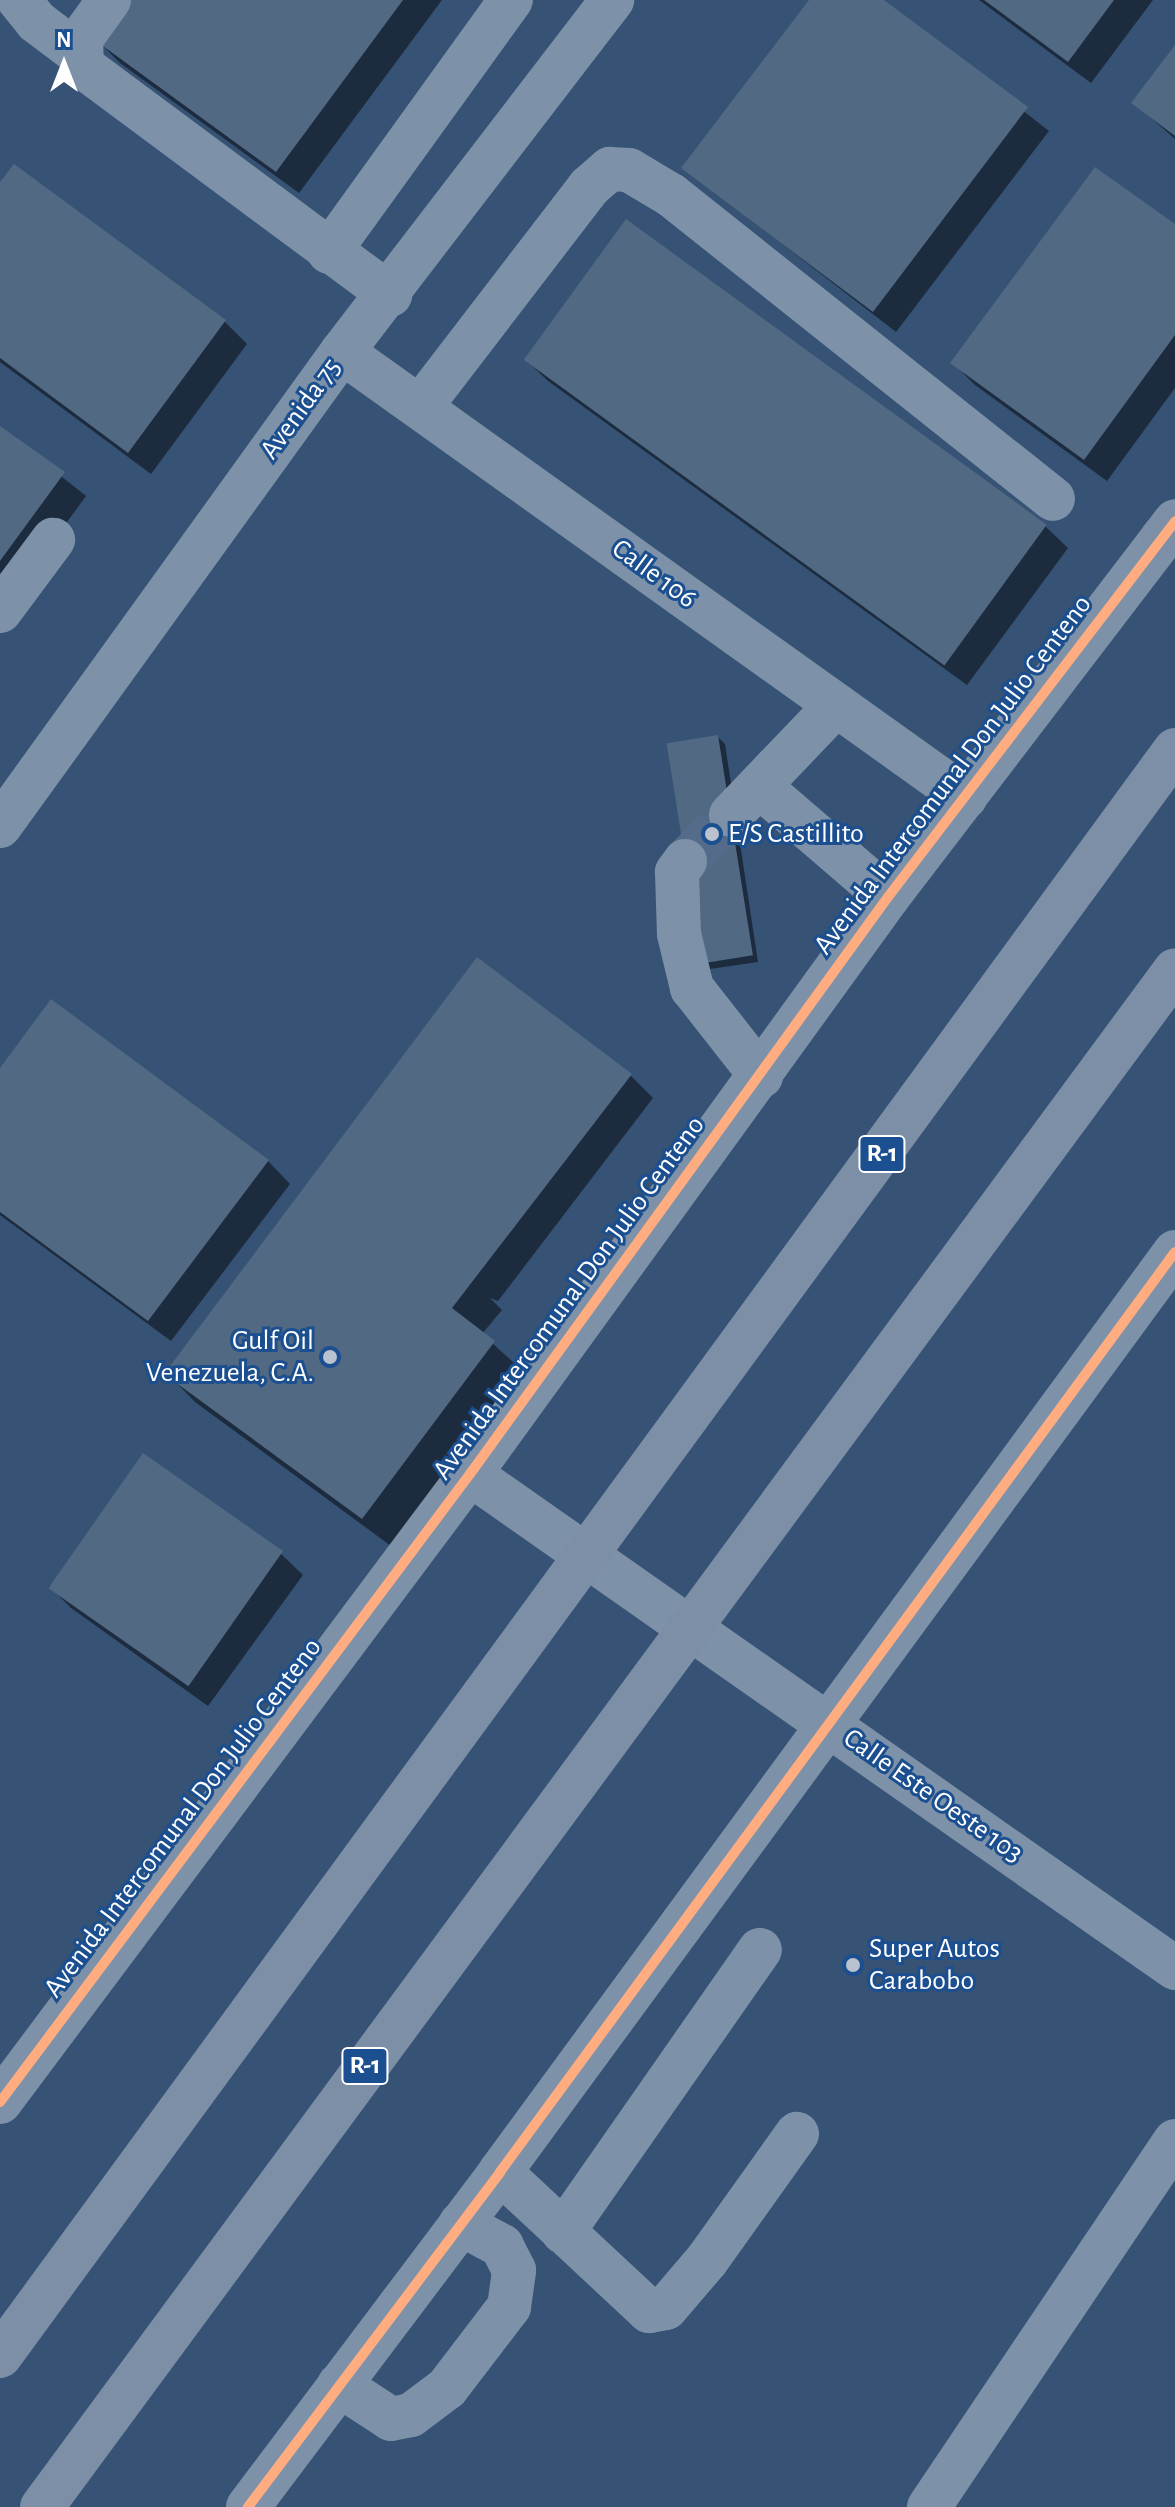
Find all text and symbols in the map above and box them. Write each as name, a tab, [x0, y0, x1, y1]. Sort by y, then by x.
north arrow	[24, 24, 104, 104]
text: N	[56, 29, 72, 51]
street label: Avenida 75	[253, 352, 349, 466]
street label: Calle 106	[605, 532, 703, 616]
street label: Avenida Intercomunal Don Julio Centeno	[807, 589, 1099, 961]
place label: E/S Castillito	[728, 817, 864, 851]
marker: E/S Castillito	[703, 825, 721, 843]
street label: Avenida Intercomunal Don Julio Centeno	[426, 1110, 712, 1486]
road number: R-1	[858, 1132, 906, 1176]
place label: Gulf Oil Venezuela, C.A.	[146, 1324, 314, 1390]
marker: Gulf Oil Venezuela, C.A.	[321, 1348, 339, 1366]
street label: Avenida Intercomunal Don Julio Centeno	[37, 1632, 329, 2004]
street label: Calle Este Oeste 103	[837, 1721, 1029, 1871]
place label: Super Autos Carabobo	[869, 1932, 1000, 1998]
marker: Super Autos Carabobo	[844, 1956, 862, 1974]
road number: R-1	[341, 2044, 389, 2088]

